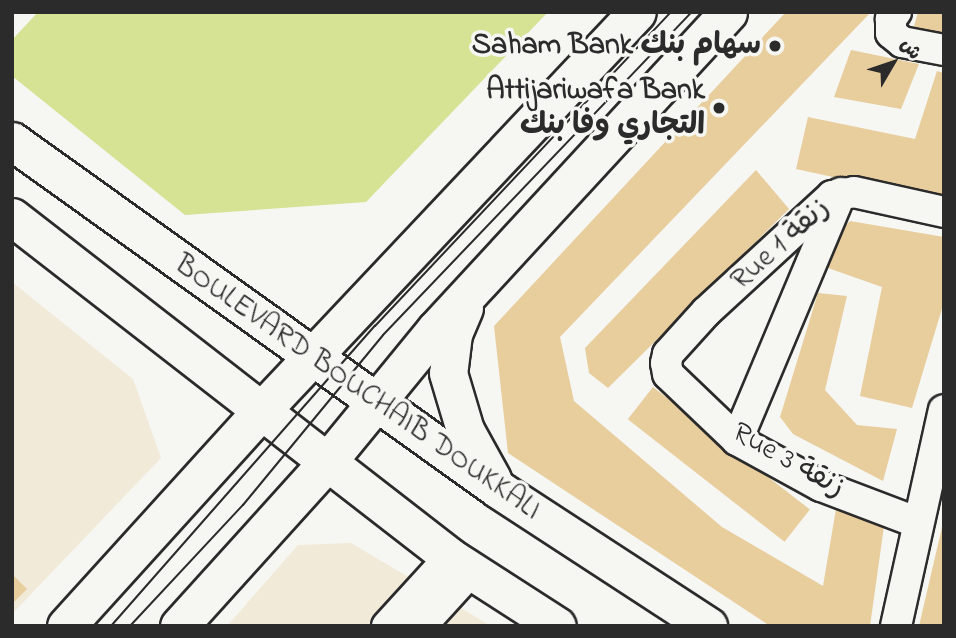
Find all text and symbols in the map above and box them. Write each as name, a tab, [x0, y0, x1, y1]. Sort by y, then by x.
place label: Saham Bank سهام بنك	[472, 28, 761, 64]
north arrow	[858, 28, 928, 98]
text: ش	[893, 33, 927, 66]
marker: Saham Bank سهام بنك	[767, 38, 783, 54]
place label: Attijariwafa Bank التجاري وفا بنك	[486, 73, 705, 144]
marker: Attijariwafa Bank التجاري وفا بنك	[711, 100, 727, 116]
street label: Rue 1 زنقة	[724, 191, 838, 299]
street label: BOULEVARD BOUCHAIB DOUKKALI	[167, 247, 547, 529]
street label: Rue 3 زنقة	[725, 415, 851, 507]

